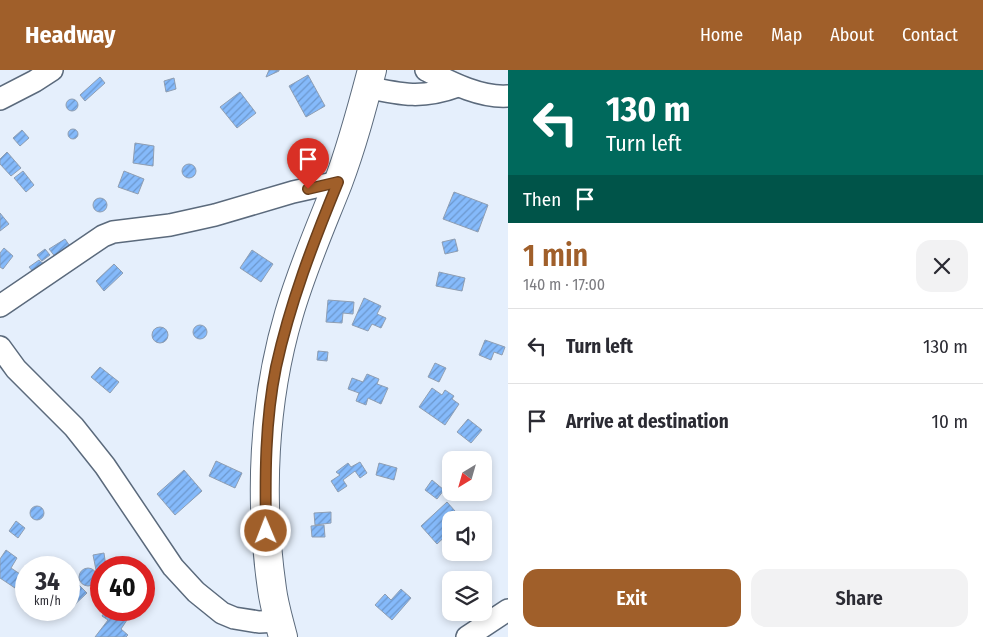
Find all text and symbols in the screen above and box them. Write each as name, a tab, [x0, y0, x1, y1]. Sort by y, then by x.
text: Headway	[25, 21, 116, 49]
text: Home	[700, 24, 743, 46]
text: Map	[771, 24, 802, 46]
text: About	[830, 24, 874, 46]
text: Contact	[902, 24, 958, 46]
text: 130 m	[606, 88, 690, 130]
icon: left	[523, 90, 588, 155]
text: Turn left	[606, 130, 682, 157]
pin	[287, 138, 329, 189]
icon: arrive	[294, 145, 322, 173]
icon: arrive	[571, 185, 599, 213]
text: Then	[523, 188, 561, 211]
text: 1 min	[523, 238, 588, 274]
button: close	[916, 240, 968, 292]
text: 140 m · 17:00	[523, 275, 605, 294]
icon: left	[523, 332, 551, 360]
text: Turn left	[566, 335, 633, 358]
text: 130 m	[923, 335, 968, 358]
icon: arrive	[523, 407, 551, 435]
text: Arrive at destination	[566, 410, 729, 433]
text: 10 m	[932, 410, 968, 433]
north arrow	[442, 451, 492, 501]
map controls	[442, 451, 492, 621]
position arrow	[239, 504, 291, 556]
button: sound	[442, 511, 492, 561]
speed limit sign: 40	[90, 556, 155, 621]
text: 34	[35, 567, 60, 597]
button: Exit	[523, 569, 741, 627]
button: Share	[751, 569, 968, 627]
button: layers	[442, 571, 492, 621]
text: km/h	[34, 594, 61, 608]

